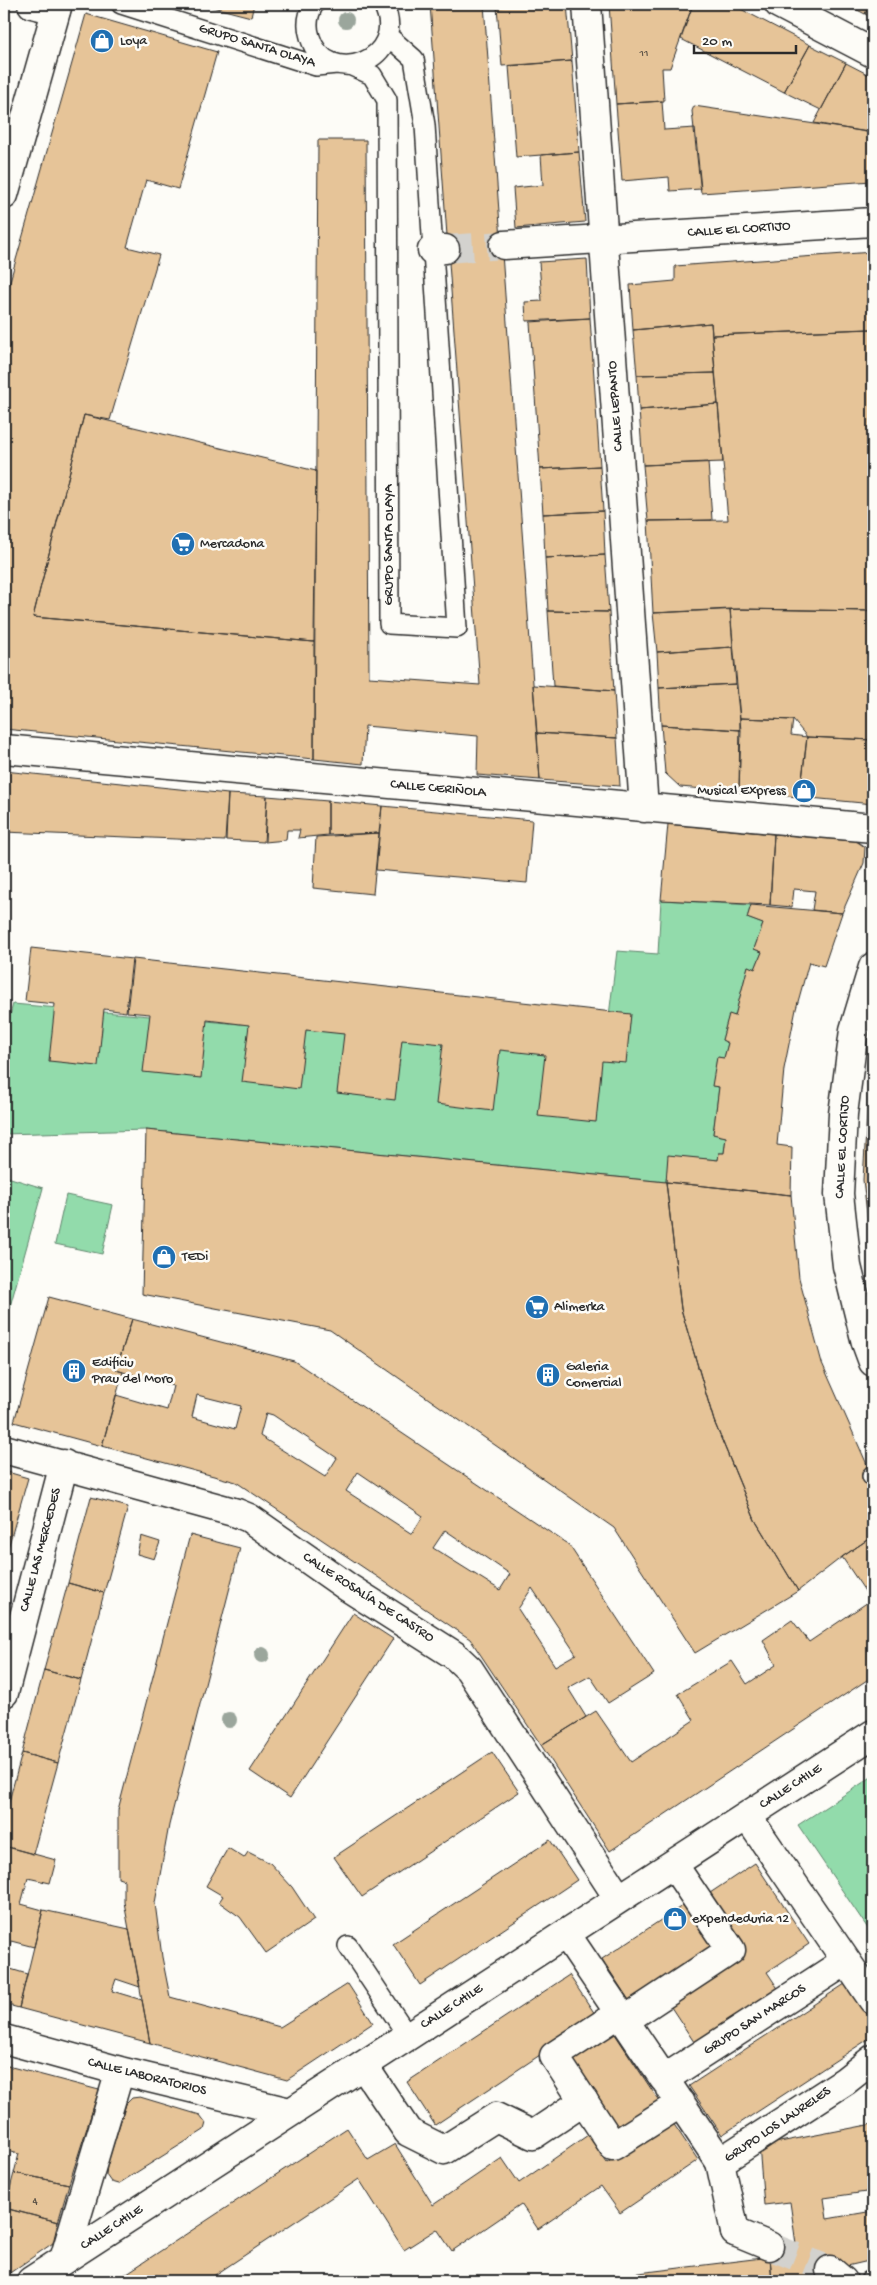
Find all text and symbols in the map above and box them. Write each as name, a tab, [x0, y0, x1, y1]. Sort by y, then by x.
street label: GRUPO SANTA OLAYA	[197, 20, 318, 72]
scale bar	[694, 22, 797, 54]
shop icon: Loya	[89, 28, 115, 54]
place label: Loya	[120, 33, 148, 50]
text: 20 m	[702, 33, 732, 51]
house number: 11	[639, 48, 648, 60]
street label: CALLE EL CORTIJO	[687, 218, 792, 242]
street label: CALLE LEPANTO	[604, 359, 628, 452]
street label: GRUPO SANTA OLAYA	[381, 484, 398, 606]
supermarket icon: Mercadona	[170, 531, 196, 557]
place label: Mercadona	[200, 536, 266, 553]
street label: CALLE CERIÑOLA	[389, 776, 487, 802]
shop icon: Musical Express	[791, 778, 817, 804]
place label: Musical Express	[697, 783, 787, 800]
street label: CALLE EL CORTIJO	[832, 1094, 854, 1199]
shop icon: TEDi	[151, 1244, 177, 1270]
place label: TEDi	[181, 1249, 208, 1266]
supermarket icon: Alimerka	[524, 1294, 550, 1320]
place label: Alimerka	[554, 1299, 606, 1316]
place label: Edificiu Prau del Moro	[91, 1355, 173, 1388]
building icon: Edificiu Prau del Moro	[61, 1358, 87, 1384]
place label: Galeria Comercial	[566, 1359, 622, 1392]
building icon: Galeria Comercial	[535, 1362, 561, 1388]
street label: CALLE LAS MERCEDES	[16, 1486, 66, 1614]
street label: CALLE ROSALÍA DE CASTRO	[299, 1549, 437, 1647]
street label: CALLE CHILE	[757, 1760, 826, 1813]
shop icon: expendeduria 12	[662, 1906, 688, 1932]
place label: expendeduria 12	[692, 1911, 789, 1928]
street label: CALLE CHILE	[418, 1980, 487, 2033]
street label: GRUPO SAN MARCOS	[701, 1980, 810, 2059]
street label: CALLE LABORATORIOS	[86, 2054, 209, 2100]
street label: GRUPO LOS LAURELES	[721, 2083, 835, 2167]
house number: 4	[32, 2196, 38, 2208]
street label: CALLE CHILE	[78, 2201, 147, 2254]

